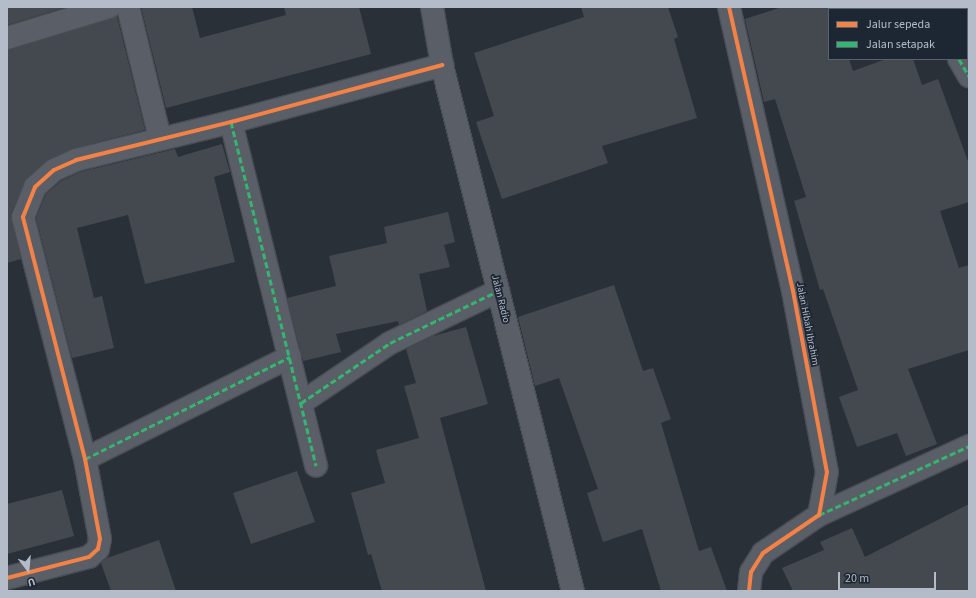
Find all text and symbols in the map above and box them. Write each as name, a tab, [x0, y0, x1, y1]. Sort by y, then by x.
legend	[828, 8, 968, 60]
text: Jalur sepeda	[866, 16, 930, 33]
text: Jalan setapak	[866, 36, 935, 53]
street label: Jalan Radio	[488, 274, 512, 324]
street label: Jalan Hibah Ibrahim	[793, 281, 821, 367]
north arrow	[8, 550, 48, 590]
scale bar	[840, 564, 938, 590]
text: 20 m	[845, 570, 869, 587]
text: U	[26, 574, 37, 590]

